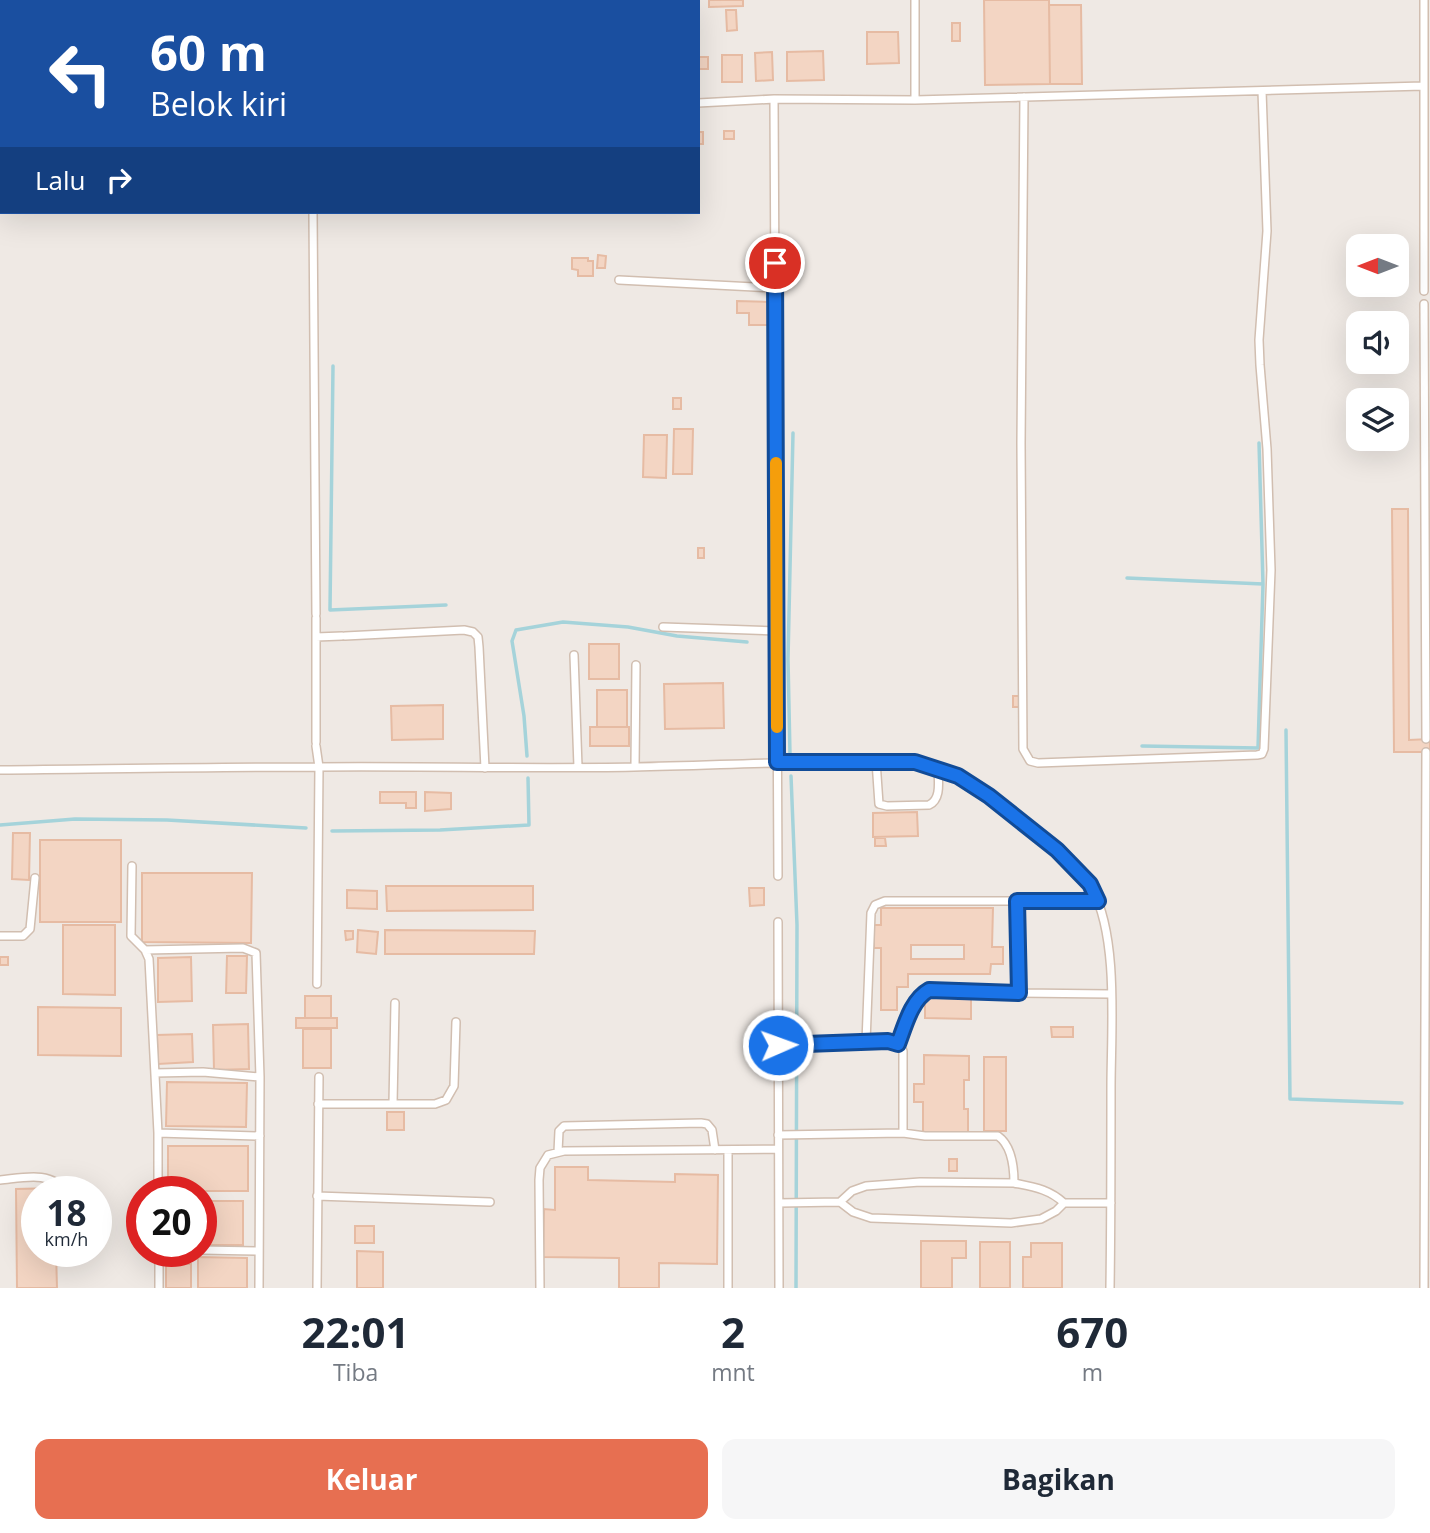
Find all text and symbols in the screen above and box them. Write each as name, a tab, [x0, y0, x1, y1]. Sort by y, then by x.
text: 60 m	[150, 19, 267, 85]
icon: left	[35, 28, 126, 119]
text: Belok kiri	[150, 82, 287, 125]
icon: right	[100, 161, 138, 199]
text: Lalu	[35, 162, 86, 198]
pin	[745, 233, 805, 293]
north arrow	[1346, 234, 1409, 298]
map controls	[1346, 234, 1409, 451]
icon: arrive	[756, 244, 794, 282]
button: sound	[1346, 311, 1409, 374]
button: layers	[1346, 388, 1409, 451]
position arrow	[741, 1008, 815, 1082]
speed limit sign: 20	[126, 1176, 217, 1267]
text: 18	[46, 1189, 87, 1236]
text: km/h	[45, 1227, 88, 1251]
text: 22:01	[302, 1303, 410, 1360]
text: 2	[721, 1303, 745, 1360]
text: 670	[1056, 1303, 1128, 1360]
text: Tiba	[333, 1356, 378, 1388]
text: mnt	[711, 1356, 755, 1388]
text: m	[1082, 1356, 1103, 1388]
button: Keluar	[35, 1439, 708, 1519]
button: Bagikan	[722, 1439, 1395, 1519]

